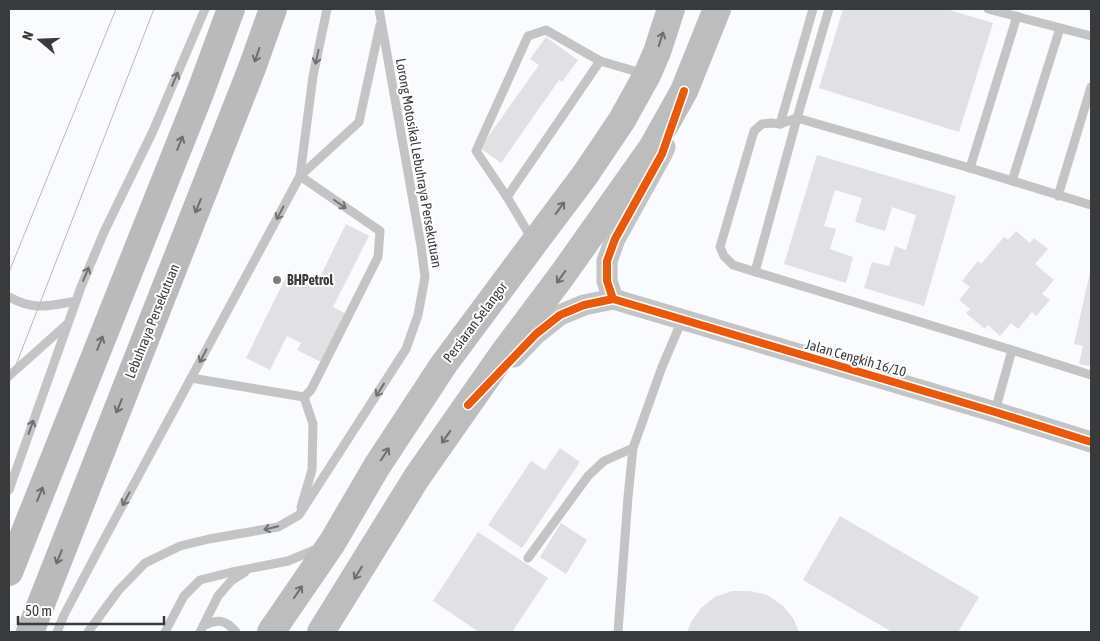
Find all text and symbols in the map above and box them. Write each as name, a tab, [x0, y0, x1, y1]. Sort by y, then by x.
north arrow	[15, 15, 65, 65]
text: N	[19, 29, 37, 42]
one-way arrow	[657, 32, 666, 47]
one-way arrow	[252, 47, 261, 62]
one-way arrow	[312, 48, 321, 64]
street label: Lorong Motosikal Lebuhraya Persekutuan	[393, 57, 445, 269]
one-way arrow	[170, 72, 180, 87]
one-way arrow	[177, 136, 186, 151]
one-way arrow	[193, 198, 202, 213]
one-way arrow	[333, 199, 347, 209]
one-way arrow	[555, 201, 565, 215]
one-way arrow	[275, 205, 285, 220]
street label: Lebuhraya Persekutuan	[122, 261, 182, 381]
one-way arrow	[82, 267, 91, 282]
one-way arrow	[556, 270, 567, 283]
place label: BHPetrol	[287, 272, 334, 288]
marker: BHPetrol	[271, 274, 283, 286]
street label: Persiaran Selangor	[440, 278, 511, 365]
one-way arrow	[96, 336, 106, 351]
street label: Jalan Cengkih 16/10	[804, 336, 909, 380]
one-way arrow	[198, 348, 207, 363]
one-way arrow	[374, 383, 384, 397]
one-way arrow	[114, 398, 123, 413]
one-way arrow	[27, 420, 36, 436]
one-way arrow	[441, 429, 451, 443]
one-way arrow	[380, 448, 390, 462]
one-way arrow	[36, 487, 45, 502]
one-way arrow	[121, 491, 130, 506]
one-way arrow	[263, 524, 279, 533]
one-way arrow	[54, 549, 63, 564]
one-way arrow	[352, 566, 363, 580]
one-way arrow	[293, 585, 304, 599]
scale bar	[18, 594, 164, 626]
text: 50 m	[25, 602, 52, 619]

